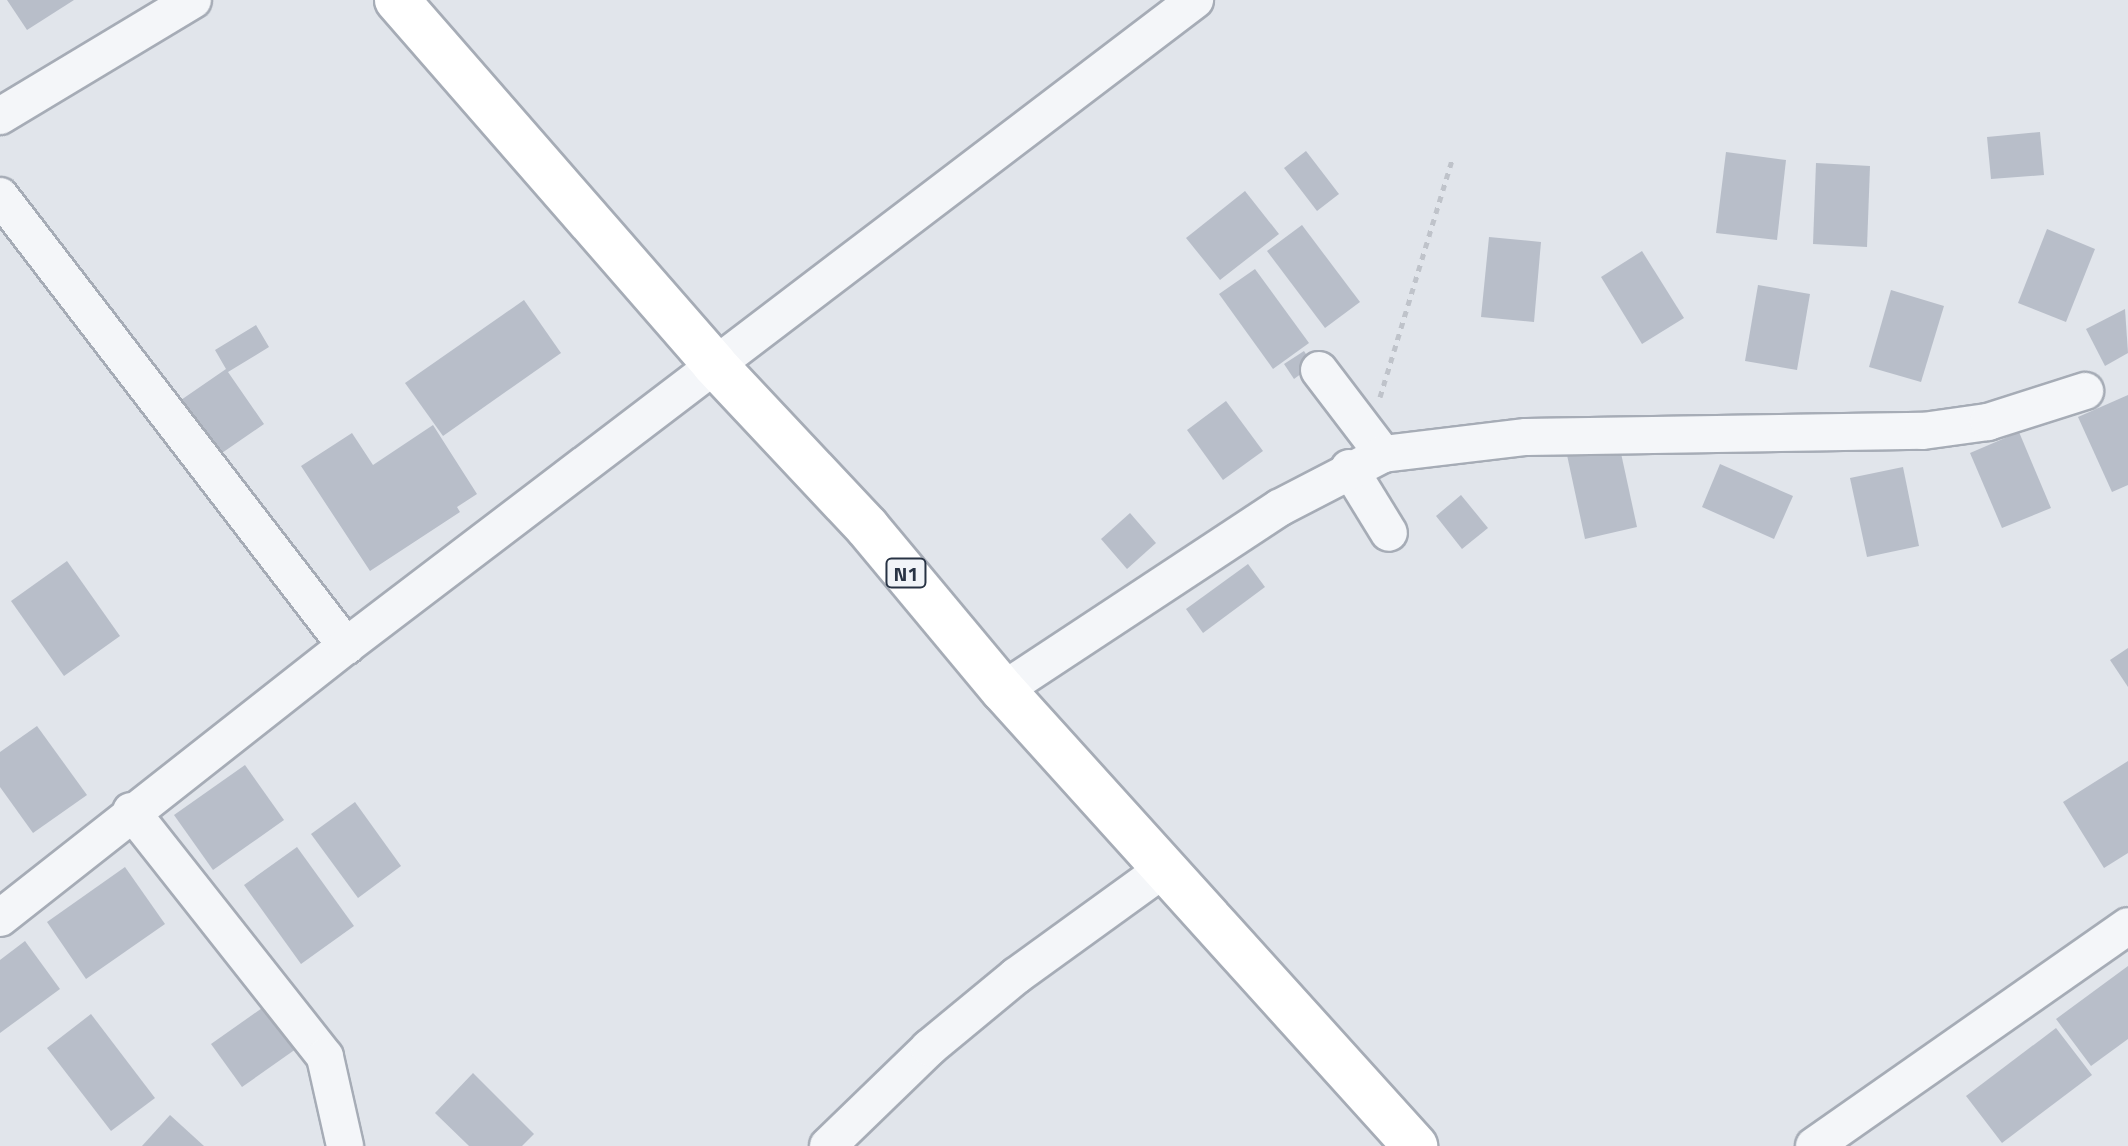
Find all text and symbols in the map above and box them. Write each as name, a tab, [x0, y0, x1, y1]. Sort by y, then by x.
road number: N1	[884, 557, 928, 589]

